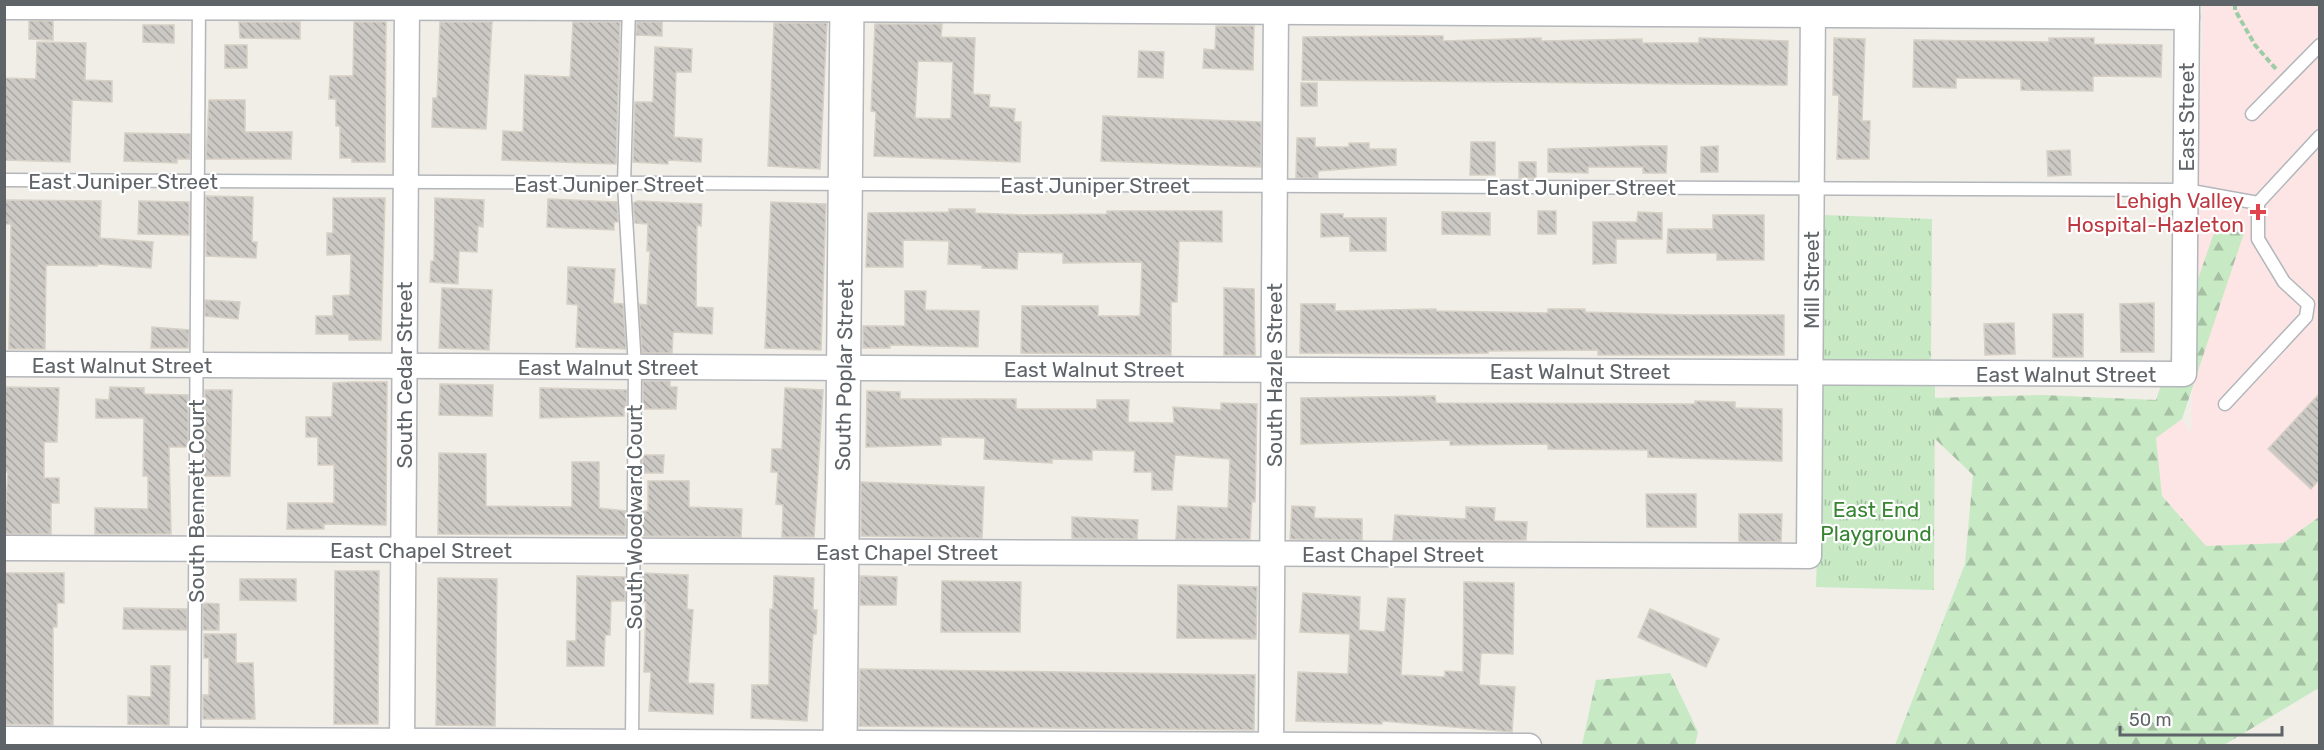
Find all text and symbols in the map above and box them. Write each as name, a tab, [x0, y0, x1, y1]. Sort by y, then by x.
street label: East Street	[2174, 62, 2199, 172]
street label: East Juniper Street	[28, 169, 218, 194]
street label: East Juniper Street	[514, 172, 704, 197]
street label: East Juniper Street	[1000, 173, 1190, 198]
street label: East Juniper Street	[1486, 175, 1676, 200]
place label: Lehigh Valley Hospital-Hazleton	[2067, 188, 2244, 237]
marker: Lehigh Valley Hospital-Hazleton	[2249, 203, 2267, 221]
street label: Mill Street	[1799, 231, 1824, 329]
street label: South Poplar Street	[830, 279, 858, 471]
street label: South Cedar Street	[392, 281, 417, 469]
street label: South Hazle Street	[1262, 283, 1287, 467]
street label: East Walnut Street	[32, 353, 212, 378]
street label: East Walnut Street	[518, 355, 698, 380]
street label: East Walnut Street	[1004, 357, 1184, 382]
street label: East Walnut Street	[1490, 359, 1670, 384]
street label: East Walnut Street	[1976, 362, 2156, 387]
street label: South Bennett Court	[184, 399, 209, 603]
street label: South Woodward Court	[622, 405, 647, 629]
park label: East End Playground	[1820, 497, 1932, 546]
street label: East Chapel Street	[330, 538, 512, 563]
street label: East Chapel Street	[816, 540, 998, 565]
street label: East Chapel Street	[1302, 542, 1484, 567]
scale bar	[2120, 699, 2282, 737]
text: 50 m	[2129, 709, 2172, 731]

